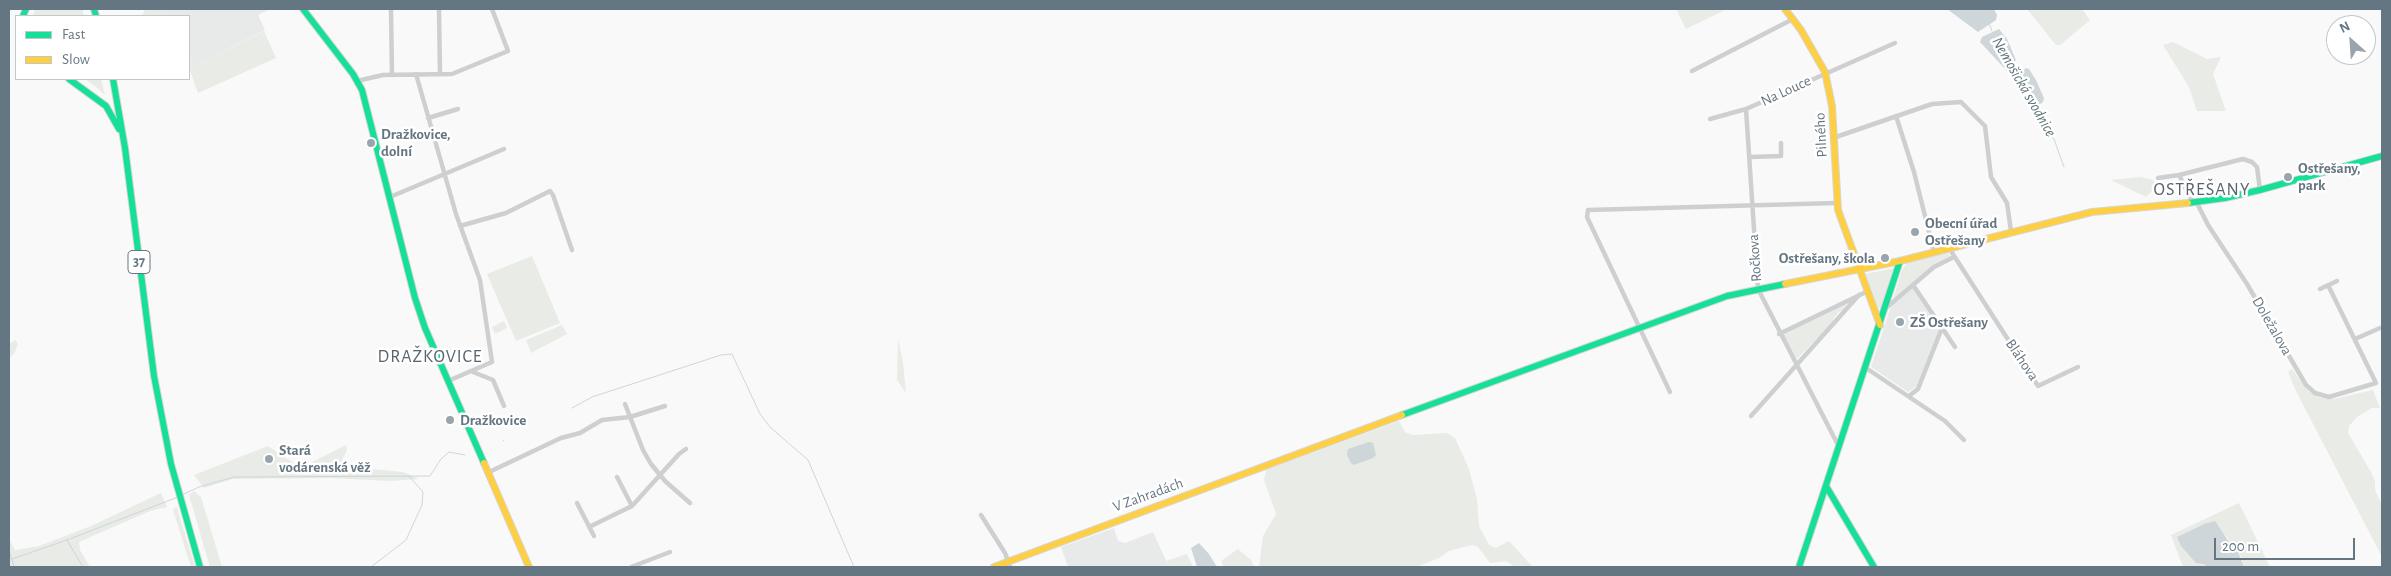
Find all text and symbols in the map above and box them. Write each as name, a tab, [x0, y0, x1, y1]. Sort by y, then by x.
legend	[15, 15, 190, 80]
north arrow	[2326, 15, 2376, 65]
text: N	[2337, 19, 2352, 36]
text: Fast	[62, 27, 85, 42]
water label: Nemošická svodnice	[1988, 34, 2060, 140]
text: Slow	[62, 52, 90, 67]
street label: Na Louce	[1758, 72, 1814, 110]
street label: Pilného	[1811, 112, 1831, 158]
place label: Dražkovice, dolní	[381, 125, 450, 160]
marker: Dražkovice, dolní	[365, 137, 377, 149]
place label: Ostřešany, park	[2298, 159, 2361, 194]
marker: Ostřešany, park	[2282, 171, 2294, 183]
district label: OSTŘEŠANY	[2152, 179, 2252, 201]
place label: Obecní úřad Ostřešany	[1925, 214, 1997, 249]
marker: Obecní úřad Ostřešany	[1909, 226, 1921, 238]
street label: Ročkova	[1744, 234, 1766, 282]
place label: Ostřešany, škola	[1779, 249, 1875, 267]
road number: 37	[128, 250, 150, 274]
marker: Ostřešany, škola	[1879, 252, 1891, 264]
street label: Doležalova	[2248, 293, 2296, 359]
place label: ZŠ Ostřešany	[1910, 313, 1988, 331]
marker: ZŠ Ostřešany	[1894, 316, 1906, 328]
street label: Bláhova	[2001, 336, 2043, 384]
district label: DRAŽKOVICE	[376, 346, 484, 368]
place label: Dražkovice	[460, 411, 526, 429]
marker: Dražkovice	[444, 414, 456, 426]
place label: Stará vodárenská věž	[279, 441, 371, 476]
marker: Stará vodárenská věž	[263, 453, 275, 465]
street label: V Zahradách	[1110, 474, 1186, 516]
scale bar	[2216, 528, 2357, 560]
text: 200 m	[2222, 539, 2259, 554]

